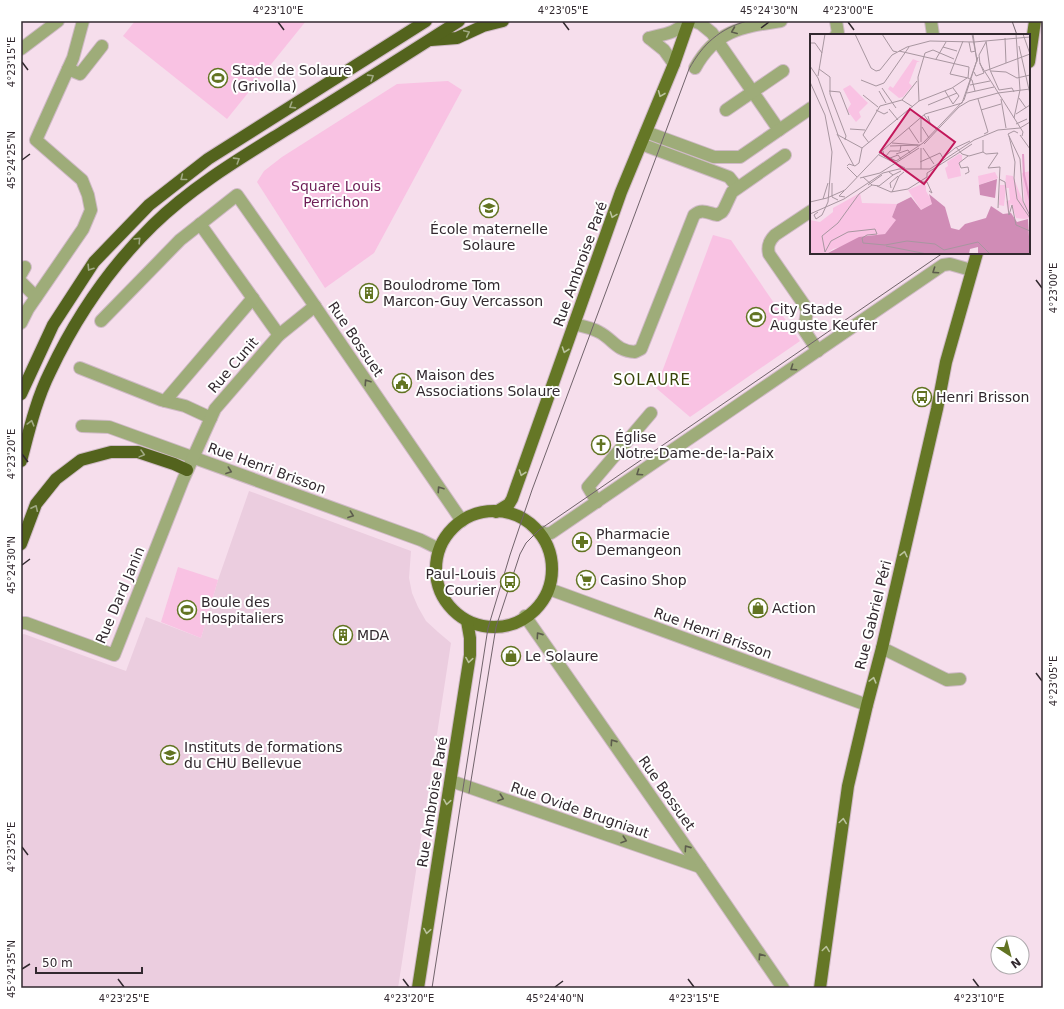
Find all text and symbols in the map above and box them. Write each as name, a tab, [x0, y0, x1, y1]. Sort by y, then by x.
text: 4°23'10"E	[253, 5, 303, 16]
text: 4°23'05"E	[538, 5, 588, 16]
text: 45°24'30"N	[740, 5, 798, 16]
text: 4°23'00"E	[823, 5, 873, 16]
one-way arrow	[731, 26, 739, 34]
one-way arrow	[462, 30, 470, 38]
inset map	[810, 34, 1030, 254]
text: 4°23'15"E	[6, 37, 17, 87]
place label: Stade de Solaure (Grivolla)	[232, 62, 352, 94]
sports icon: Stade de Solaure (Grivolla)	[207, 67, 229, 89]
one-way arrow	[367, 74, 374, 81]
one-way arrow	[658, 90, 666, 97]
one-way arrow	[289, 101, 296, 109]
text: 45°24'25"N	[6, 131, 17, 189]
one-way arrow	[233, 158, 240, 165]
one-way arrow	[181, 173, 188, 180]
park label: Square Louis Perrichon	[291, 178, 381, 210]
school or university icon: École maternelle Solaure	[478, 197, 500, 219]
street label: Rue Ambroise Paré	[550, 199, 610, 329]
one-way arrow	[609, 211, 618, 218]
place label: École maternelle Solaure	[430, 221, 548, 253]
one-way arrow	[133, 237, 141, 245]
text: 4°23'00"E	[1048, 263, 1059, 313]
one-way arrow	[88, 264, 95, 271]
one-way arrow	[932, 266, 939, 274]
place label: Boulodrome Tom Marcon-Guy Vercasson	[383, 277, 543, 309]
building icon: Boulodrome Tom Marcon-Guy Vercasson	[358, 282, 380, 304]
street label: Rue Bossuet	[325, 299, 387, 380]
place label: City Stade Auguste Keufer	[770, 301, 878, 333]
sports icon: City Stade Auguste Keufer	[745, 306, 767, 328]
street label: Rue Cunit	[205, 334, 262, 396]
one-way arrow	[561, 347, 569, 354]
one-way arrow	[790, 363, 797, 371]
place label: Maison des Associations Solaure	[416, 367, 560, 399]
district label: SOLAURE	[613, 371, 691, 389]
public building icon: Maison des Associations Solaure	[391, 372, 413, 394]
one-way arrow	[364, 379, 372, 386]
bus stop icon: Henri Brisson	[911, 386, 933, 408]
place label: Henri Brisson	[936, 389, 1029, 405]
one-way arrow	[26, 420, 35, 427]
text: 4°23'20"E	[6, 429, 17, 479]
place label: Église Notre-Dame-de-la-Paix	[615, 429, 774, 461]
church icon: Église Notre-Dame-de-la-Paix	[590, 434, 612, 456]
street label: Rue Henri Brisson	[206, 439, 328, 497]
one-way arrow	[139, 449, 146, 458]
one-way arrow	[226, 466, 233, 474]
one-way arrow	[637, 468, 644, 475]
one-way arrow	[518, 469, 526, 476]
one-way arrow	[437, 486, 445, 493]
one-way arrow	[30, 505, 38, 512]
one-way arrow	[348, 510, 355, 519]
place label: Pharmacie Demangeon	[596, 526, 681, 558]
pharmacy icon: Pharmacie Demangeon	[571, 531, 593, 553]
text: 45°24'30"N	[6, 536, 17, 594]
street label: Rue Dard Janin	[92, 544, 148, 646]
one-way arrow	[899, 550, 907, 557]
street label: Rue Gabriel Péri	[852, 559, 894, 671]
place label: Paul-Louis Courier	[426, 566, 496, 598]
supermarket icon: Casino Shop	[575, 569, 597, 591]
bus stop icon: Paul-Louis Courier	[499, 571, 521, 593]
place label: Casino Shop	[600, 572, 687, 588]
place label: Boule des Hospitaliers	[201, 594, 284, 626]
shop icon: Action	[747, 597, 769, 619]
sports icon: Boule des Hospitaliers	[176, 599, 198, 621]
place label: Action	[772, 600, 816, 616]
street label: Rue Henri Brisson	[652, 604, 774, 662]
building icon: MDA	[332, 624, 354, 646]
place label: MDA	[357, 627, 390, 643]
one-way arrow	[537, 633, 544, 640]
shop icon: Le Solaure	[500, 645, 522, 667]
place label: Le Solaure	[525, 648, 598, 664]
text: 4°23'05"E	[1048, 656, 1059, 706]
one-way arrow	[465, 657, 474, 663]
one-way arrow	[868, 677, 877, 684]
street label: Rue Ambroise Paré	[414, 736, 450, 868]
place label: Instituts de formations du CHU Bellevue	[184, 739, 343, 771]
one-way arrow	[610, 739, 618, 746]
school or university icon: Instituts de formations du CHU Bellevue	[159, 744, 181, 766]
street label: Rue Bossuet	[636, 753, 699, 834]
street label: Rue Ovide Brugniaut	[509, 779, 652, 841]
one-way arrow	[497, 793, 504, 802]
one-way arrow	[443, 799, 452, 805]
one-way arrow	[838, 818, 847, 824]
text: 4°23'25"E	[6, 822, 17, 872]
one-way arrow	[620, 836, 627, 844]
one-way arrow	[685, 846, 692, 853]
one-way arrow	[423, 928, 432, 934]
north arrow	[990, 935, 1030, 975]
text: 45°24'35"N	[6, 940, 17, 998]
one-way arrow	[821, 946, 830, 953]
scale bar	[36, 949, 142, 975]
one-way arrow	[758, 953, 766, 960]
text: N	[1008, 955, 1023, 971]
text: 50 m	[42, 956, 73, 970]
text: 4°23'25"E	[99, 993, 149, 1004]
text: 4°23'20"E	[384, 993, 434, 1004]
text: 45°24'40"N	[526, 993, 584, 1004]
text: 4°23'15"E	[669, 993, 719, 1004]
text: 4°23'10"E	[954, 993, 1004, 1004]

